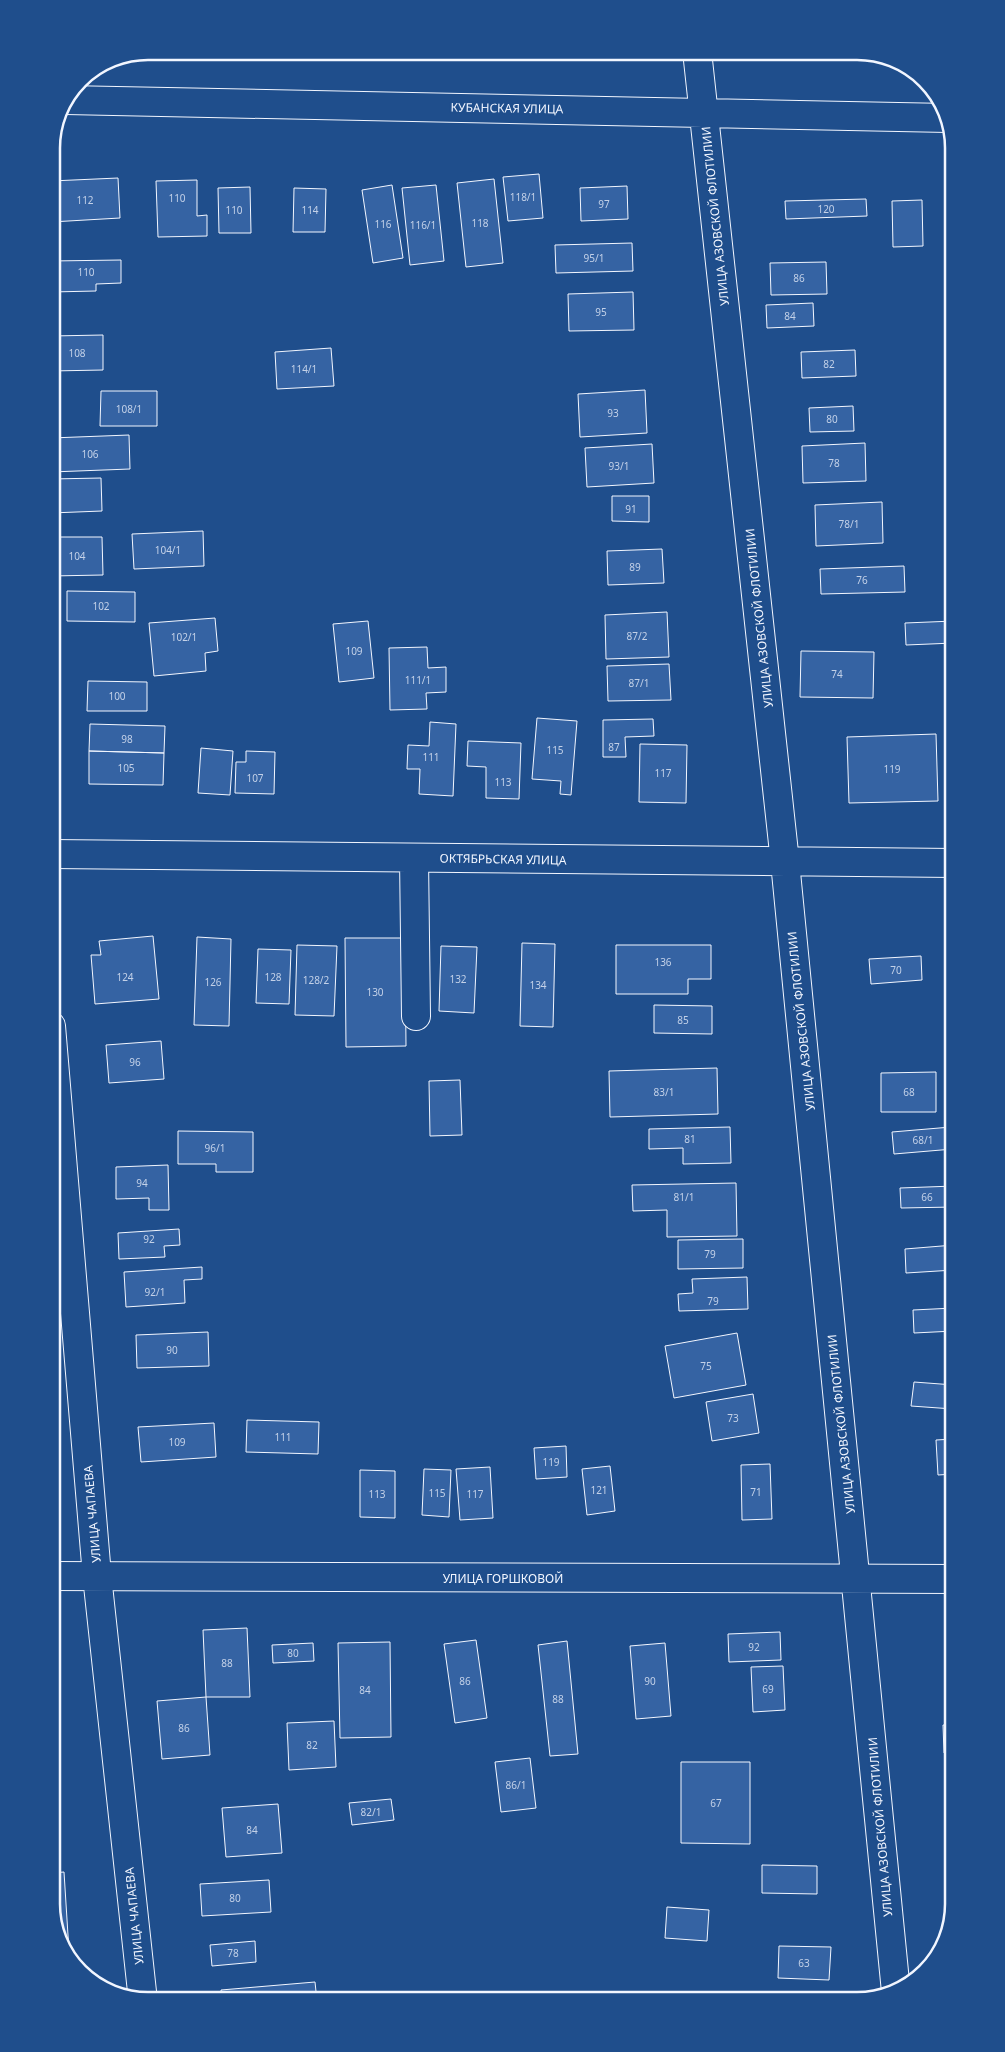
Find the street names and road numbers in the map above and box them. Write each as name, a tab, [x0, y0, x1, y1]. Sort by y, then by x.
street label: КУБАНСКАЯ УЛИЦА	[450, 99, 564, 117]
street label: УЛИЦА АЗОВСКОЙ ФЛОТИЛИИ	[697, 125, 733, 307]
street label: УЛИЦА АЗОВСКОЙ ФЛОТИЛИИ	[741, 527, 777, 709]
street label: ОКТЯБРЬСКАЯ УЛИЦА	[439, 849, 567, 869]
street label: УЛИЦА АЗОВСКОЙ ФЛОТИЛИИ	[783, 930, 819, 1112]
street label: УЛИЦА АЗОВСКОЙ ФЛОТИЛИИ	[823, 1333, 859, 1515]
street label: УЛИЦА ЧАПАЕВА	[79, 1464, 105, 1563]
street label: УЛИЦА ГОРШКОВОЙ	[443, 1570, 563, 1587]
street label: УЛИЦА АЗОВСКОЙ ФЛОТИЛИИ	[864, 1736, 896, 1918]
street label: УЛИЦА ЧАПАЕВА	[120, 1866, 148, 1965]

